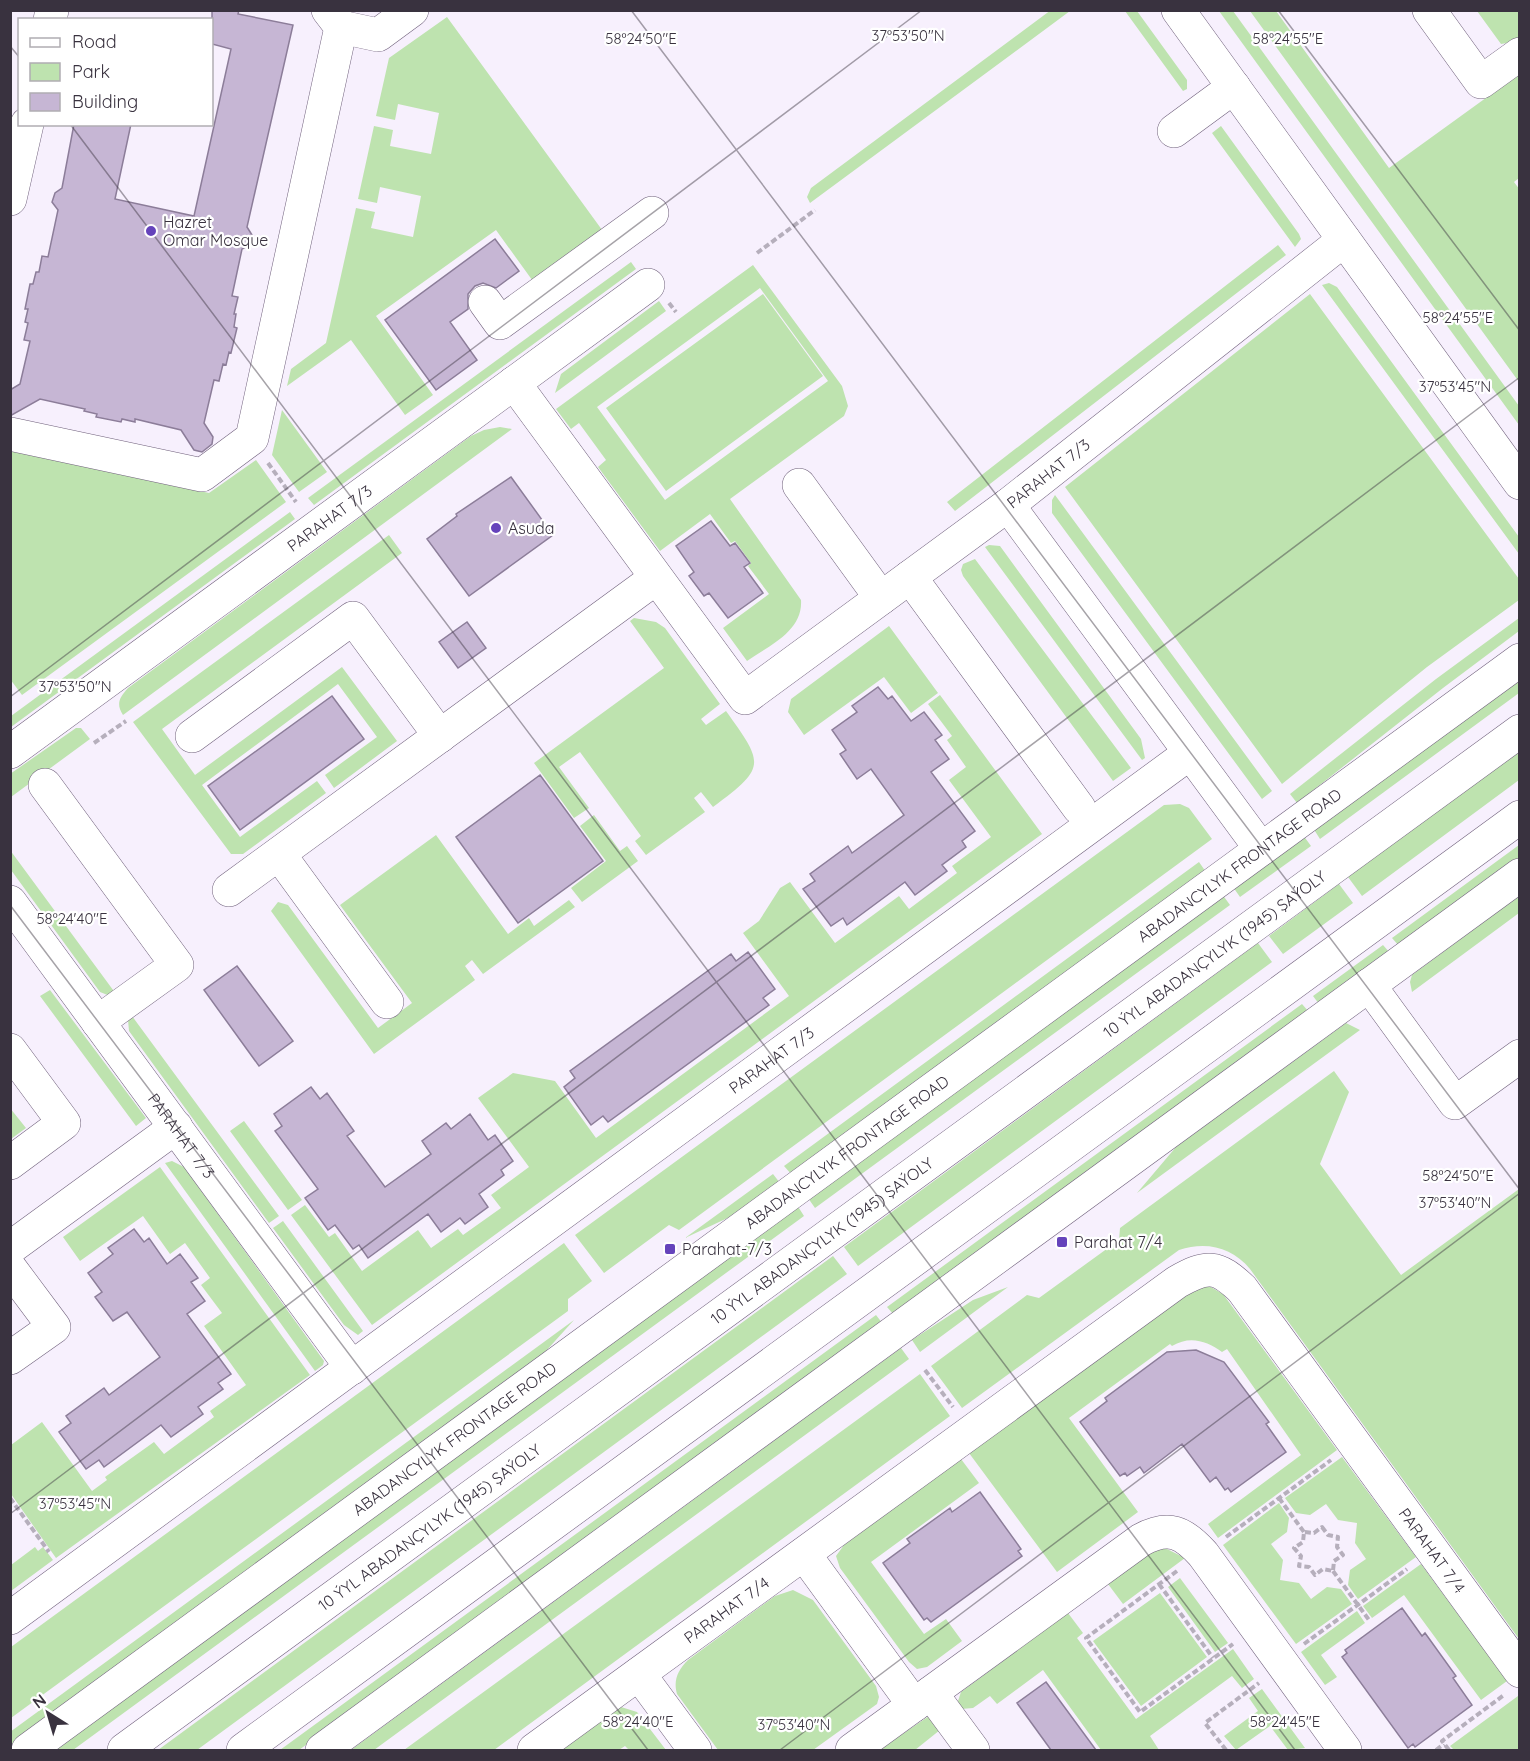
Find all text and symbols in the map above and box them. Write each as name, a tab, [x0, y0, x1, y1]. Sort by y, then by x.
legend	[18, 18, 213, 126]
text: 37°53'50"N	[871, 26, 945, 45]
text: 58°24'50"E	[605, 29, 677, 48]
text: 58°24'55"E	[1253, 29, 1323, 48]
text: Road	[72, 30, 117, 53]
text: Park	[72, 60, 110, 83]
text: Building	[72, 90, 138, 113]
place label: Hazret Omar Mosque	[163, 212, 268, 250]
marker: Hazret Omar Mosque	[144, 224, 158, 238]
text: 58°24'55"E	[1423, 308, 1493, 327]
text: 37°53'45"N	[1419, 377, 1491, 396]
street label: PARAHAT 7/3	[1003, 434, 1094, 512]
street label: PARAHAT 7/3	[283, 480, 376, 556]
place label: Asuda	[508, 518, 554, 538]
marker: Asuda	[489, 521, 503, 535]
text: 37°53'50"N	[38, 677, 112, 696]
street label: ABADANCYLYK FRONTAGE ROAD	[1133, 784, 1345, 946]
street label: 10 ÝYL ABADANÇYLYK (1945) ŞAÝOLY	[1099, 866, 1330, 1042]
text: 58°24'40"E	[36, 909, 108, 928]
street label: PARAHAT 7/3	[725, 1022, 818, 1098]
street label: ABADANCYLYK FRONTAGE ROAD	[741, 1071, 953, 1233]
street label: PARAHAT 7/3	[144, 1089, 219, 1182]
street label: 10 ÝYL ABADANÇYLYK (1945) ŞAÝOLY	[707, 1153, 937, 1329]
text: 58°24'50"E	[1422, 1166, 1494, 1185]
text: 37°53'40"N	[1419, 1193, 1491, 1212]
place label: Parahat 7/4	[1074, 1232, 1162, 1252]
marker: Parahat 7/4	[1055, 1235, 1069, 1249]
place label: Parahat-7/3	[682, 1239, 772, 1259]
marker: Parahat-7/3	[663, 1242, 677, 1256]
street label: ABADANCYLYK FRONTAGE ROAD	[348, 1357, 560, 1520]
street label: 10 ÝYL ABADANÇYLYK (1945) ŞAÝOLY	[314, 1439, 545, 1615]
text: 37°53'45"N	[39, 1494, 111, 1513]
street label: PARAHAT 7/4	[1395, 1504, 1470, 1597]
street label: PARAHAT 7/4	[680, 1572, 773, 1648]
north arrow	[18, 1683, 78, 1743]
text: N	[28, 1689, 50, 1713]
text: 58°24'40"E	[602, 1712, 674, 1731]
text: 58°24'45"E	[1250, 1712, 1320, 1731]
text: 37°53'40"N	[758, 1715, 830, 1734]

